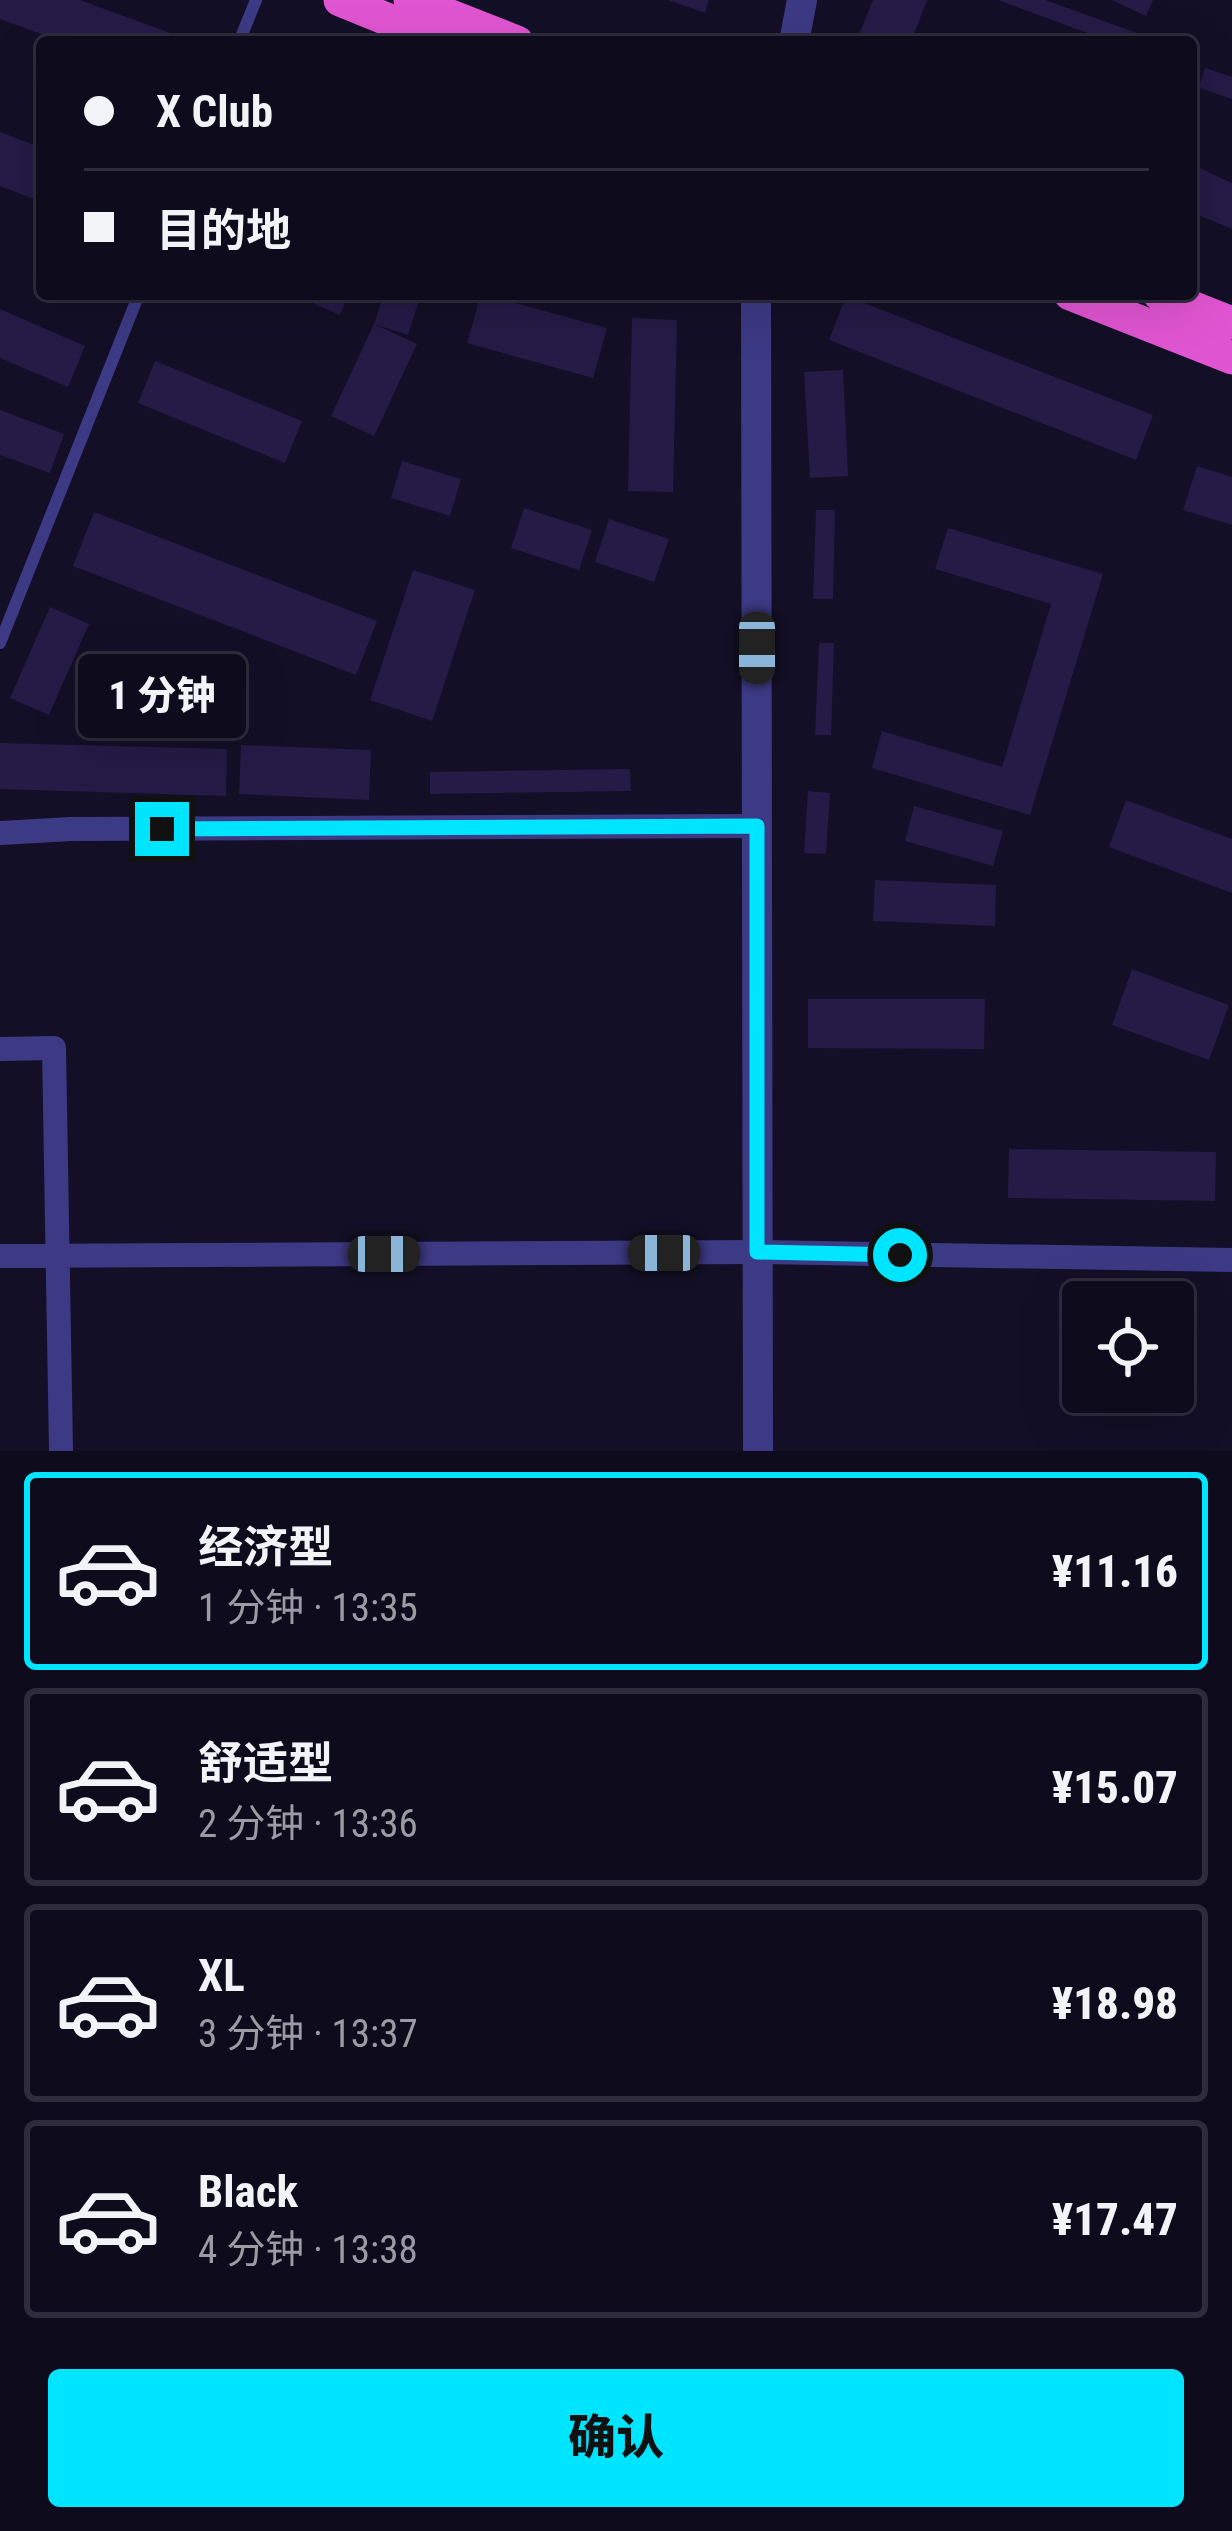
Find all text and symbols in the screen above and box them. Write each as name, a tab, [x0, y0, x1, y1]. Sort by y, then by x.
text: X Club	[156, 85, 273, 138]
text: 目的地	[156, 204, 291, 257]
car	[739, 612, 775, 684]
callout: 1 分钟	[78, 655, 246, 739]
text: 1 分钟	[109, 673, 215, 719]
route end	[135, 802, 189, 856]
route start	[873, 1228, 927, 1282]
car	[628, 1235, 700, 1271]
car	[348, 1236, 420, 1272]
map controls	[1062, 1281, 1194, 1413]
button: locate	[1062, 1281, 1194, 1413]
icon: car	[54, 1517, 162, 1625]
text: 经济型	[198, 1521, 333, 1574]
text: ¥11.16	[1052, 1545, 1178, 1598]
text: 1 分钟 · 13:35	[198, 1585, 418, 1631]
icon: car	[54, 1733, 162, 1841]
text: 舒适型	[198, 1737, 333, 1790]
text: ¥15.07	[1052, 1761, 1178, 1814]
text: 2 分钟 · 13:36	[198, 1801, 418, 1847]
icon: car	[54, 1949, 162, 2057]
text: XL	[198, 1949, 245, 2002]
text: ¥18.98	[1052, 1977, 1178, 2030]
text: 3 分钟 · 13:37	[198, 2011, 418, 2057]
icon: car	[54, 2165, 162, 2273]
text: Black	[198, 2165, 298, 2218]
text: ¥17.47	[1052, 2193, 1178, 2246]
text: 4 分钟 · 13:38	[198, 2227, 418, 2273]
button: 确认	[48, 2369, 1184, 2507]

